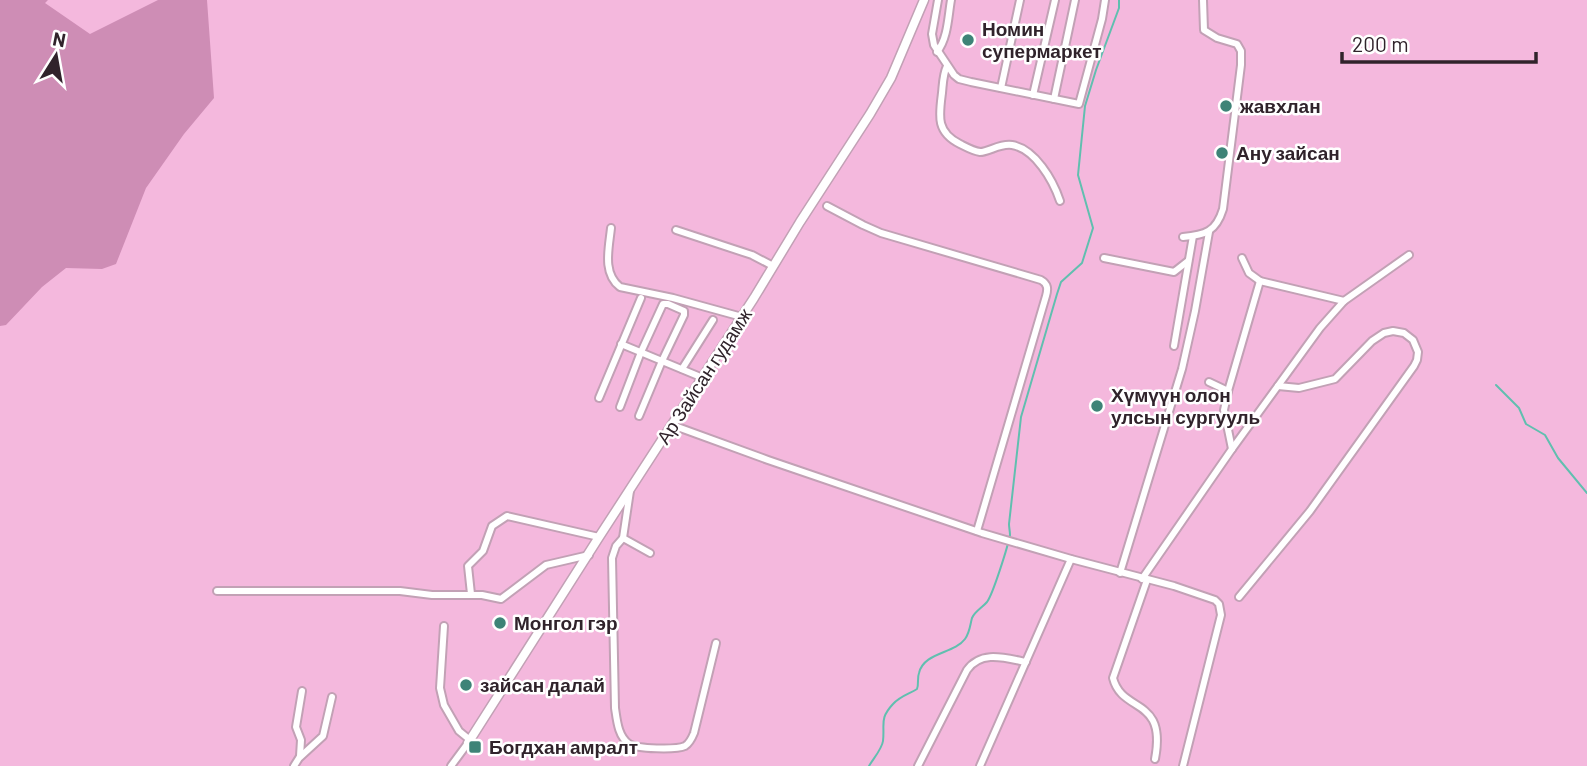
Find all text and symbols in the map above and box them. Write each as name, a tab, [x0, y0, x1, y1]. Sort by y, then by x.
place label: Номин супермаркет	[982, 17, 1102, 62]
north arrow	[21, 21, 91, 91]
scale bar	[1342, 21, 1536, 65]
text: N	[51, 26, 68, 51]
text: 200 m	[1352, 31, 1409, 56]
marker: Номин супермаркет	[960, 32, 976, 48]
place label: жавхлан	[1239, 94, 1321, 117]
marker: жавхлан	[1218, 98, 1234, 114]
place label: Ану зайсан	[1236, 141, 1340, 164]
marker: Ану зайсан	[1214, 145, 1230, 161]
street label: Ар Зайсан гудамж	[651, 303, 756, 448]
place label: Хүмүүн олон улсын сургууль	[1111, 383, 1260, 428]
marker: Хүмүүн олон улсын сургууль	[1089, 398, 1105, 414]
place label: Монгол гэр	[514, 611, 618, 634]
marker: Монгол гэр	[492, 615, 508, 631]
place label: зайсан далай	[480, 673, 605, 696]
marker: зайсан далай	[458, 677, 474, 693]
place label: Богдхан амралт	[489, 735, 638, 758]
marker: Богдхан амралт	[467, 739, 483, 755]

